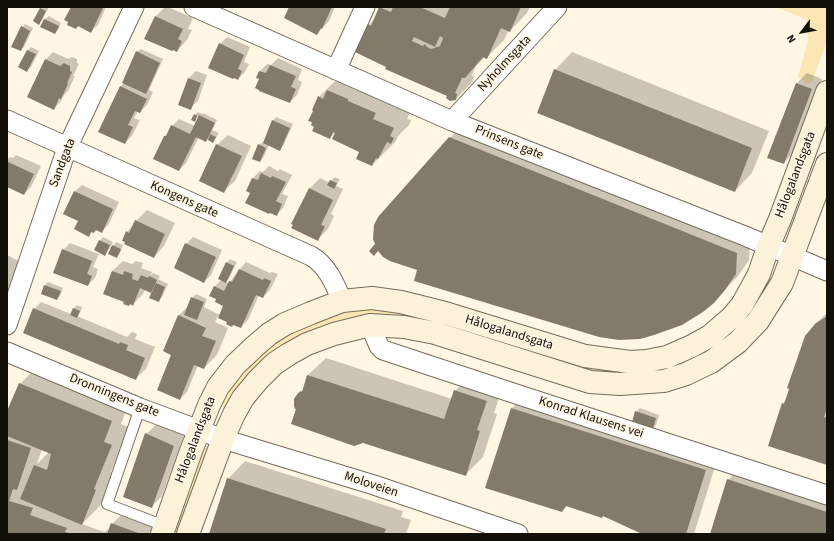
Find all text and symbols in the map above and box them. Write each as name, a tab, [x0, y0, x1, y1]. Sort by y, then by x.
north arrow	[782, 12, 822, 52]
text: N	[783, 32, 800, 46]
street label: Nyholmsgata	[475, 33, 535, 95]
street label: Prinsens gate	[472, 122, 546, 164]
street label: Hålogalandsgata	[772, 130, 820, 220]
street label: Sandgata	[47, 136, 79, 190]
street label: Kongens gate	[148, 178, 220, 222]
street label: Hålogalandsgata	[463, 312, 555, 354]
street label: Dronningens gate	[67, 371, 161, 421]
street label: Konrad Klausens vei	[537, 394, 645, 442]
street label: Hålogalandsgata	[172, 395, 220, 485]
street label: Moloveien	[342, 469, 400, 501]

